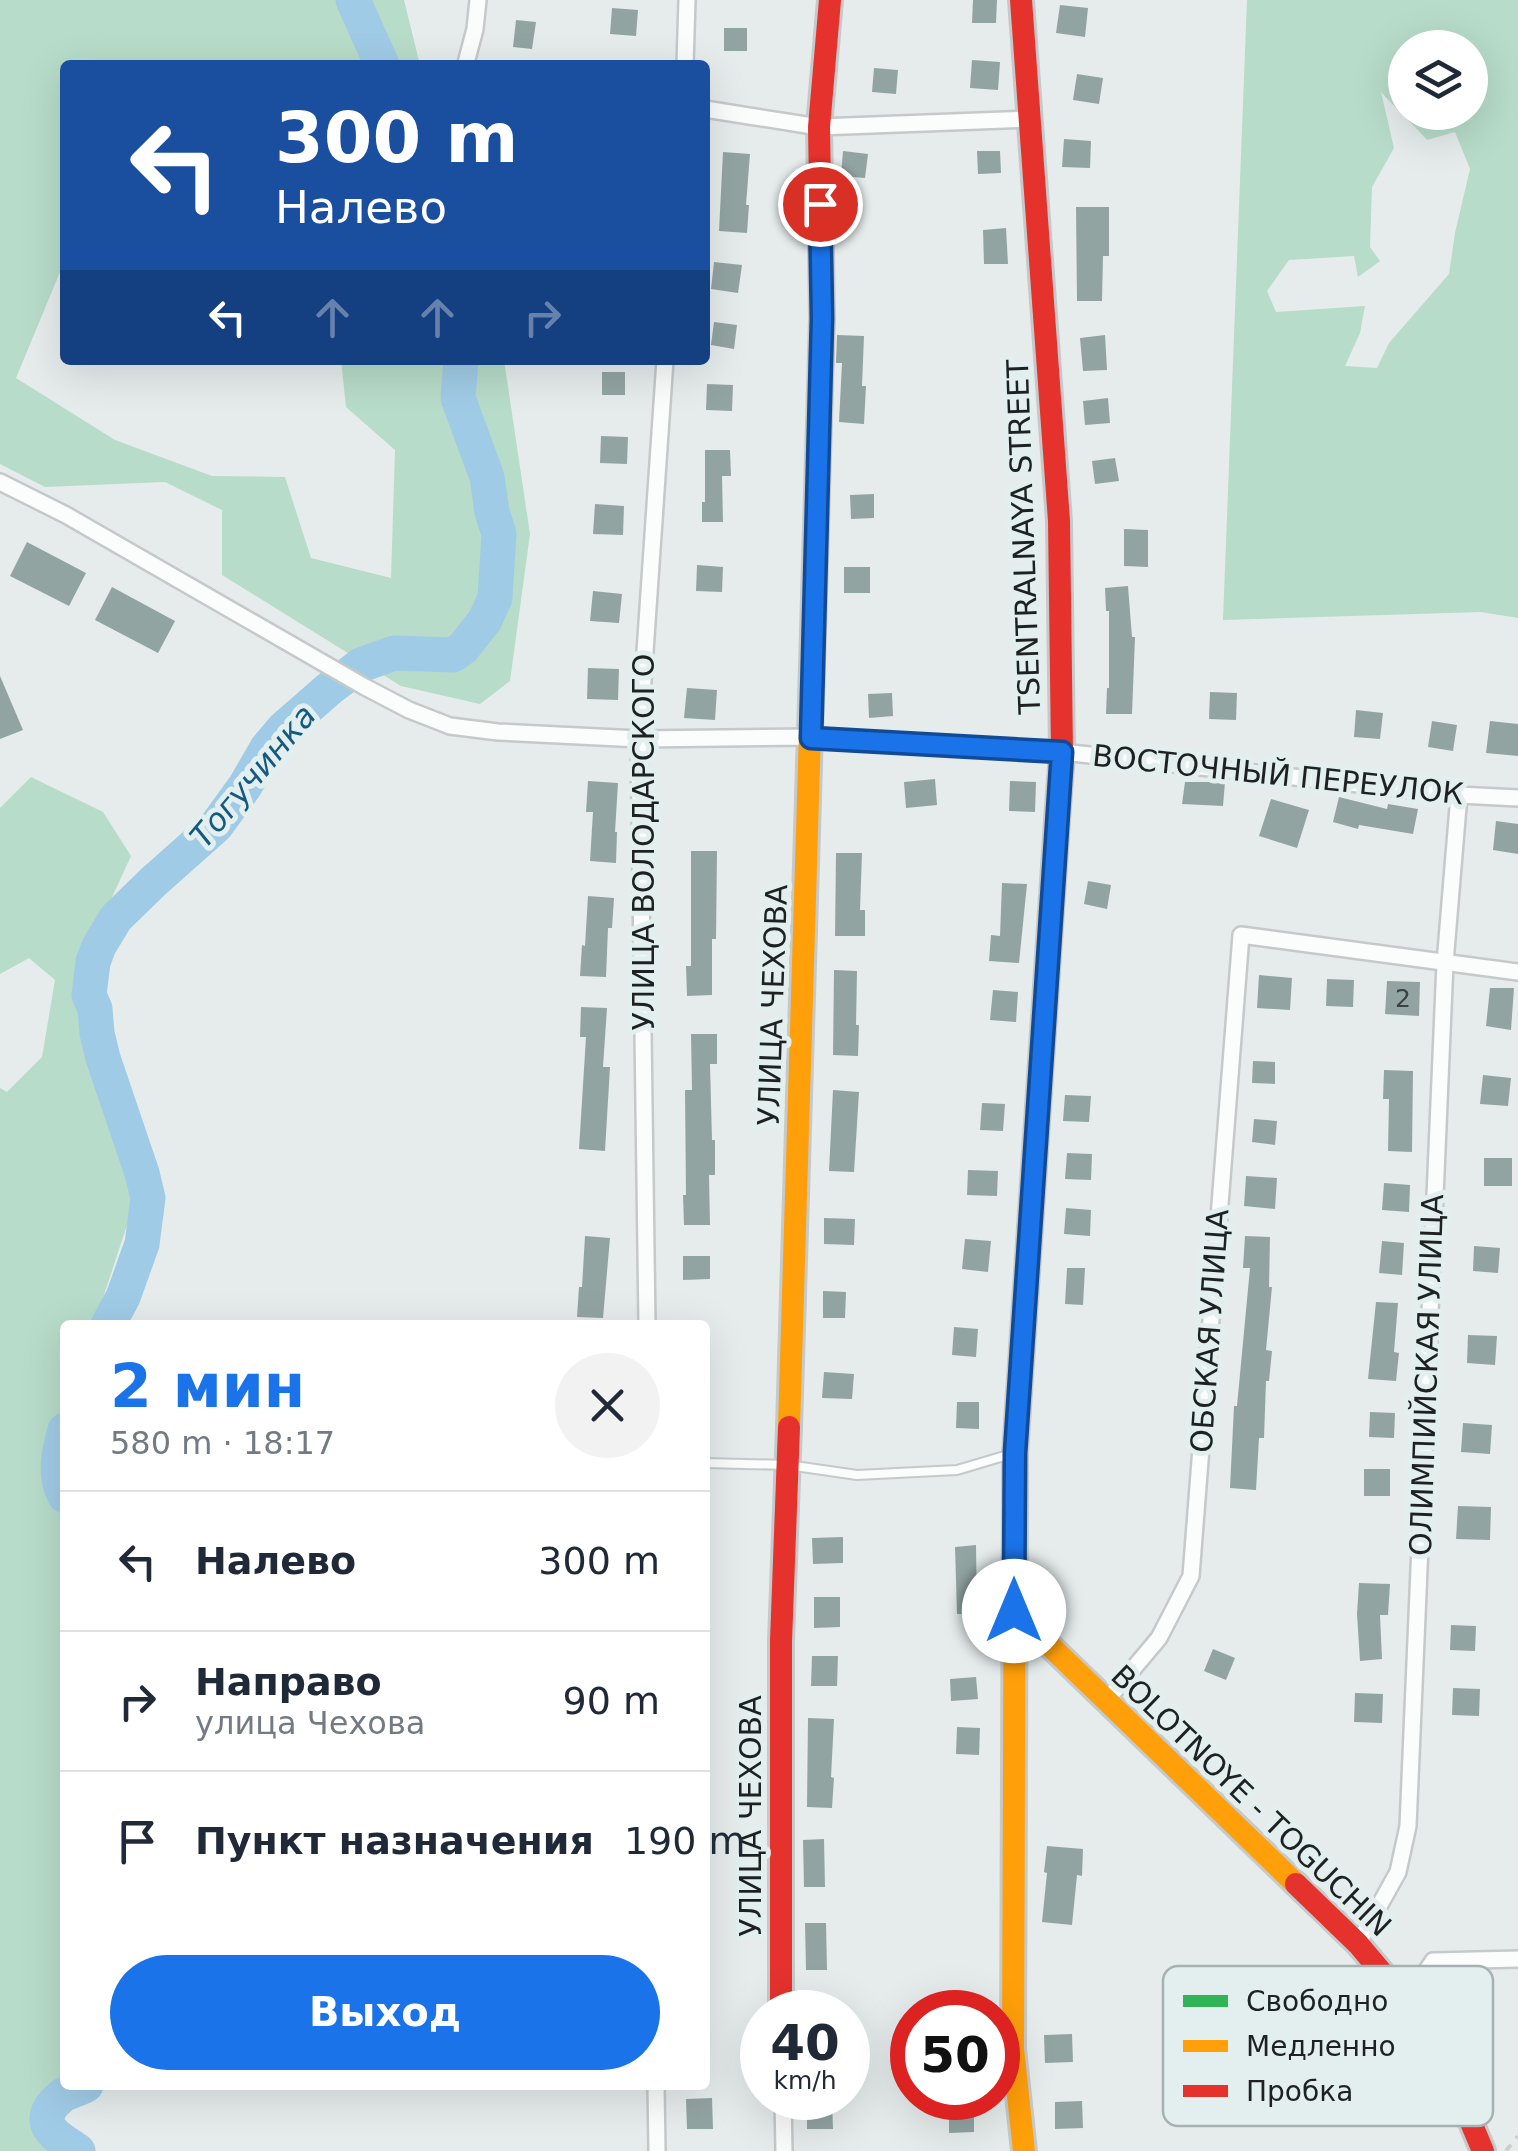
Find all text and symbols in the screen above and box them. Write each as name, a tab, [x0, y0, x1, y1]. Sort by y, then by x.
map controls	[1388, 30, 1488, 130]
button: layers	[1388, 30, 1488, 130]
text: 300 m	[275, 97, 518, 179]
icon: left	[110, 100, 240, 230]
pin	[778, 162, 863, 247]
icon: arrive	[793, 177, 848, 232]
text: Налево	[275, 181, 447, 234]
icon: left	[200, 290, 255, 345]
icon: ahead	[305, 290, 360, 345]
icon: ahead	[410, 290, 465, 345]
icon: right	[515, 290, 570, 345]
street label: TSENTRALNAYA STREET	[1000, 358, 1047, 716]
street label: УЛИЦА ВОЛОДАРСКОГО	[626, 654, 661, 1030]
water label: Тогучинка	[182, 697, 324, 855]
street label: ВОСТОЧНЫЙ ПЕРЕУЛОК	[1091, 738, 1465, 811]
street label: УЛИЦА ЧЕХОВА	[751, 883, 794, 1126]
house number: 2	[1395, 984, 1411, 1013]
street label: ОЛИМПИЙСКАЯ УЛИЦА	[1403, 1193, 1450, 1557]
street label: ОБСКАЯ УЛИЦА	[1184, 1207, 1236, 1454]
text: 2 мин	[110, 1351, 305, 1421]
button: close	[555, 1353, 660, 1458]
text: 580 m · 18:17	[110, 1424, 335, 1462]
icon: left	[110, 1534, 165, 1589]
text: Налево	[195, 1539, 356, 1583]
text: 300 m	[538, 1539, 660, 1583]
position arrow	[962, 1559, 1066, 1663]
street label: BOLOTNOYE - TOGUCHIN	[1104, 1658, 1398, 1943]
text: Направо	[195, 1660, 382, 1704]
icon: right	[110, 1674, 165, 1729]
text: 90 m	[563, 1679, 660, 1723]
street label: УЛИЦА ЧЕХОВА	[733, 1695, 768, 1937]
text: улица Чехова	[195, 1704, 425, 1742]
icon: arrive	[110, 1814, 165, 1869]
text: Пункт назначения	[195, 1819, 594, 1863]
text: 190 m	[624, 1819, 746, 1863]
button: Выход	[110, 1955, 660, 2070]
legend	[1163, 1966, 1493, 2126]
text: Свободно	[1246, 1985, 1388, 2018]
speed limit sign: 50	[890, 1990, 1020, 2120]
text: 40	[770, 2014, 840, 2072]
text: Медленно	[1246, 2030, 1396, 2063]
text: km/h	[773, 2066, 837, 2095]
text: Пробка	[1246, 2075, 1353, 2108]

